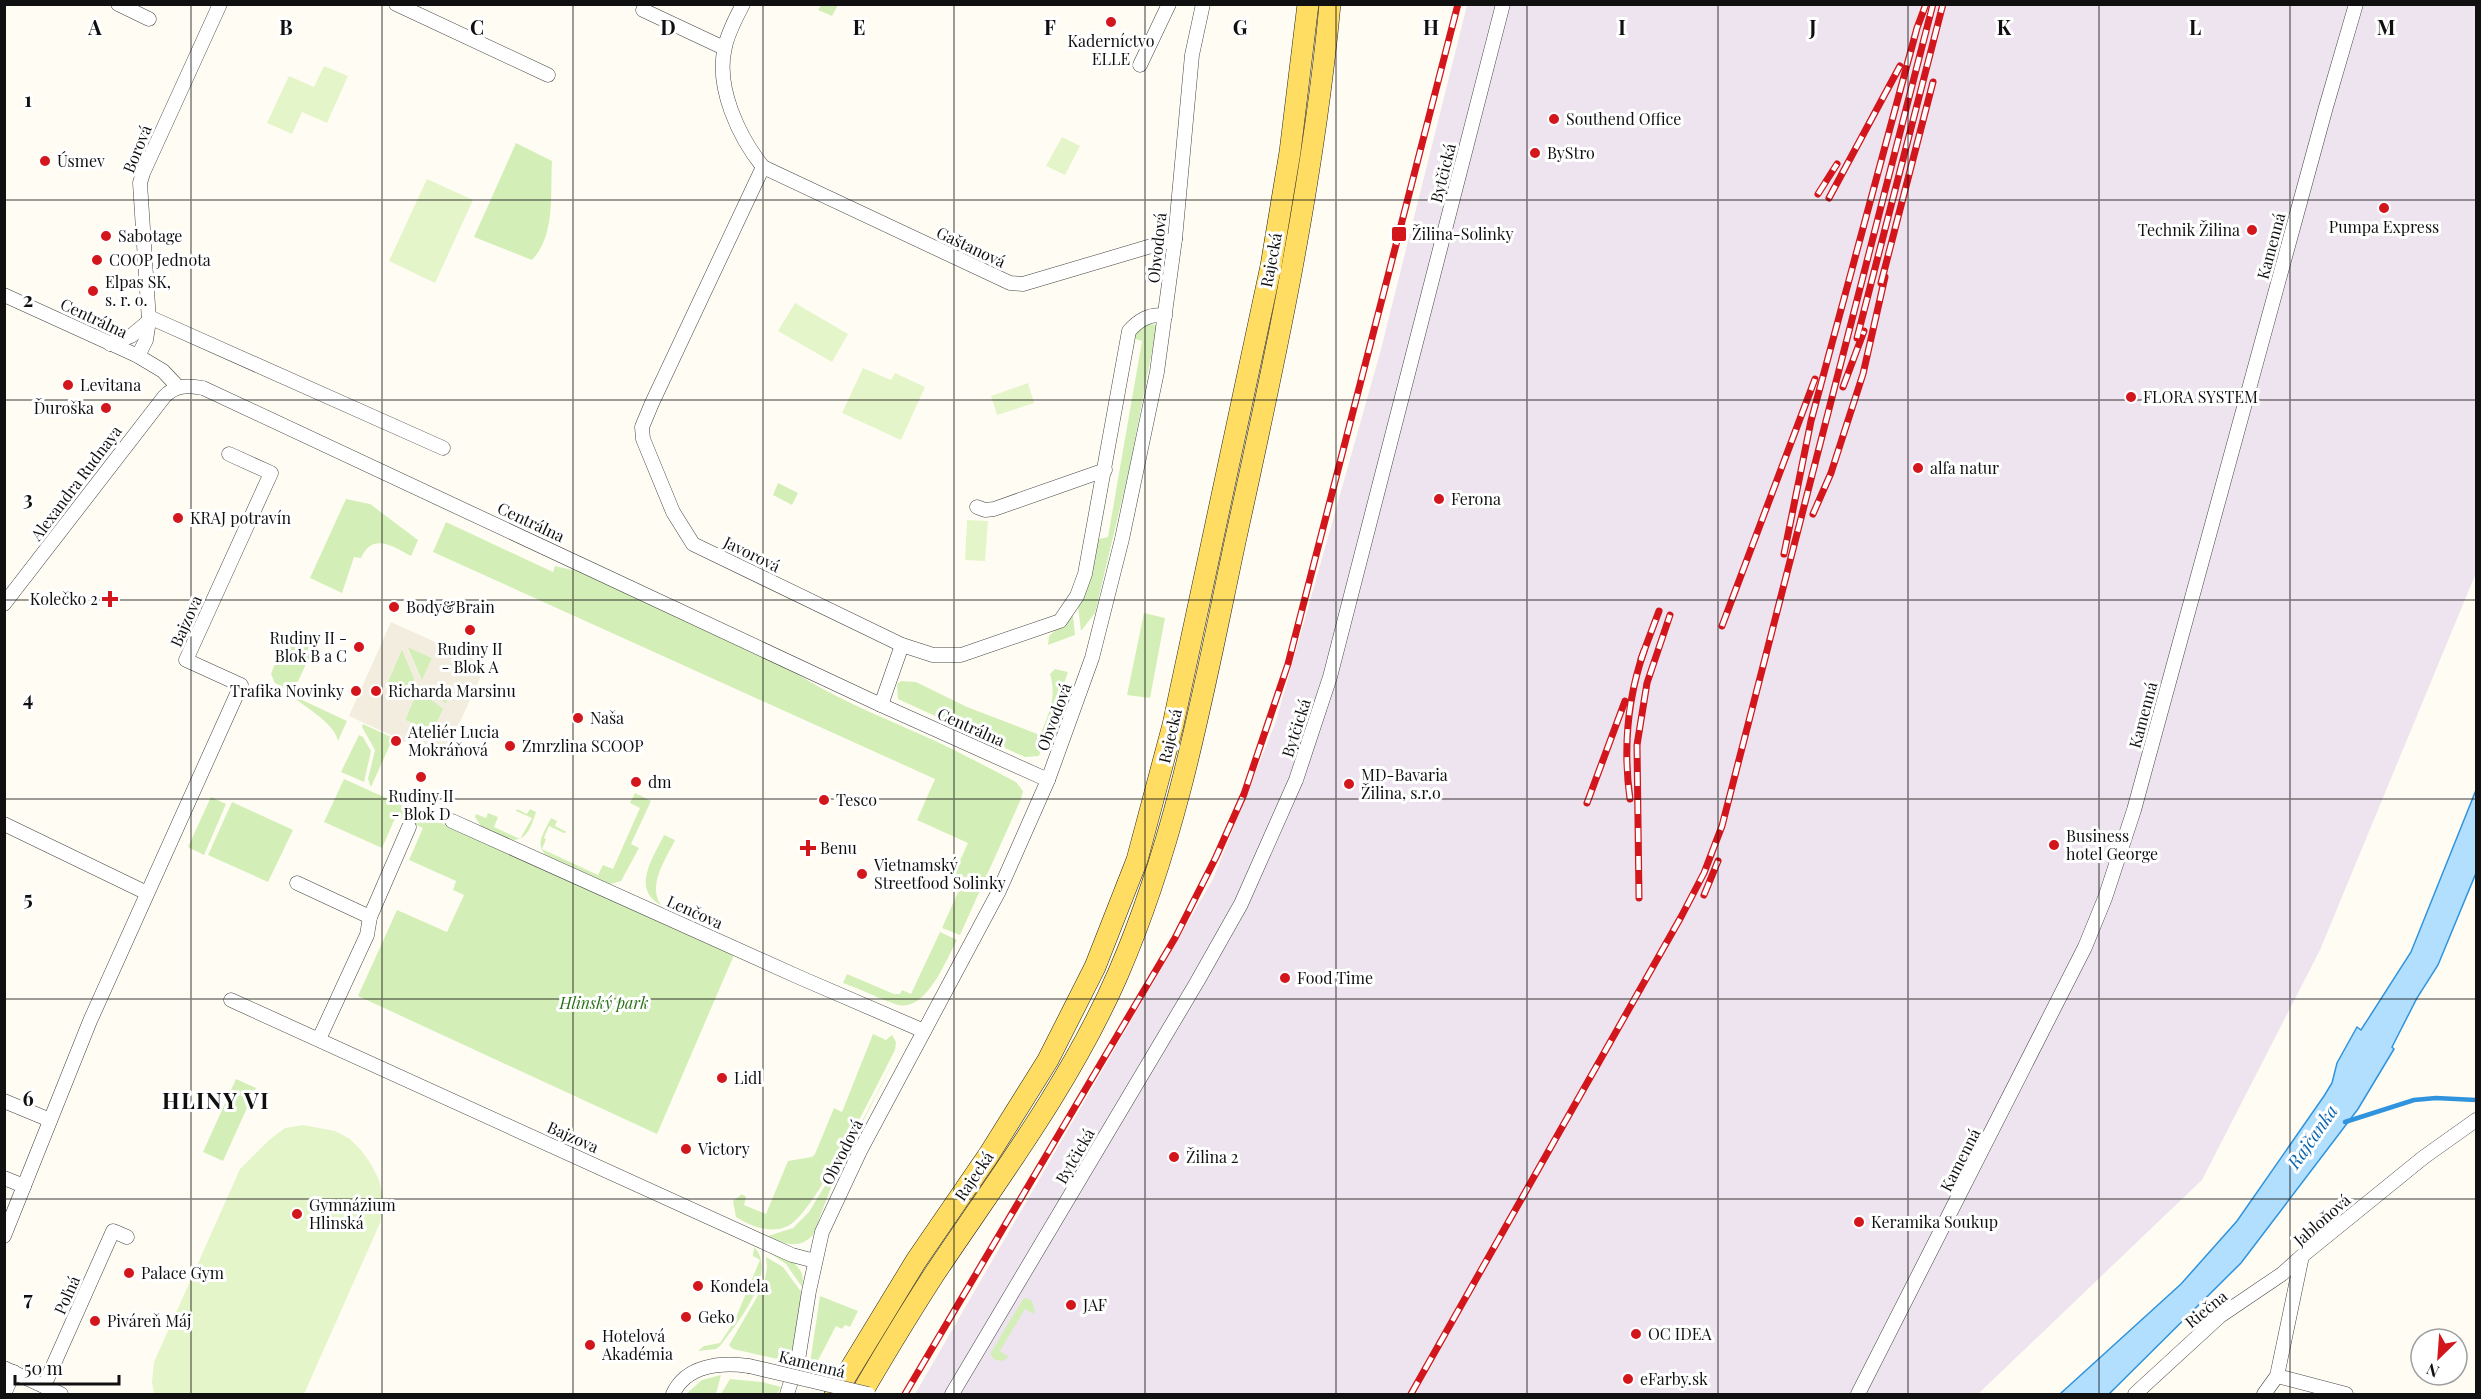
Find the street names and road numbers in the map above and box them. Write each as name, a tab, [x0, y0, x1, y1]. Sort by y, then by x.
street label: Borová	[117, 122, 156, 176]
street label: Bytčická	[1425, 141, 1460, 205]
street label: Kamenná	[2252, 210, 2289, 281]
street label: Obvodová	[1142, 212, 1171, 284]
street label: Gaštanová	[933, 221, 1009, 272]
street label: Rajecká	[1255, 231, 1286, 289]
street label: Centrálna	[57, 293, 131, 342]
street label: Alexandra Rudnaya	[25, 421, 126, 545]
street label: Centrálna	[494, 497, 568, 546]
street label: Javorová	[720, 530, 784, 576]
street label: Bajzova	[165, 592, 206, 650]
street label: Kamenná	[2124, 679, 2161, 750]
street label: Obvodová	[1032, 680, 1076, 754]
street label: Bytčická	[1276, 696, 1315, 760]
street label: Centrálna	[934, 702, 1008, 751]
street label: Rajecká	[1153, 707, 1186, 765]
street label: Lenčova	[664, 890, 727, 933]
street label: Obvodová	[816, 1115, 867, 1188]
street label: Bajzova	[544, 1116, 602, 1157]
street label: Bytčická	[1050, 1124, 1099, 1187]
street label: Kamenná	[1935, 1125, 1984, 1195]
street label: Rajecká	[949, 1147, 998, 1204]
street label: Jabloňová	[2288, 1189, 2355, 1251]
street label: Poľná	[49, 1272, 84, 1317]
street label: Riečna	[2180, 1285, 2231, 1332]
street label: Kamenná	[777, 1345, 848, 1382]

